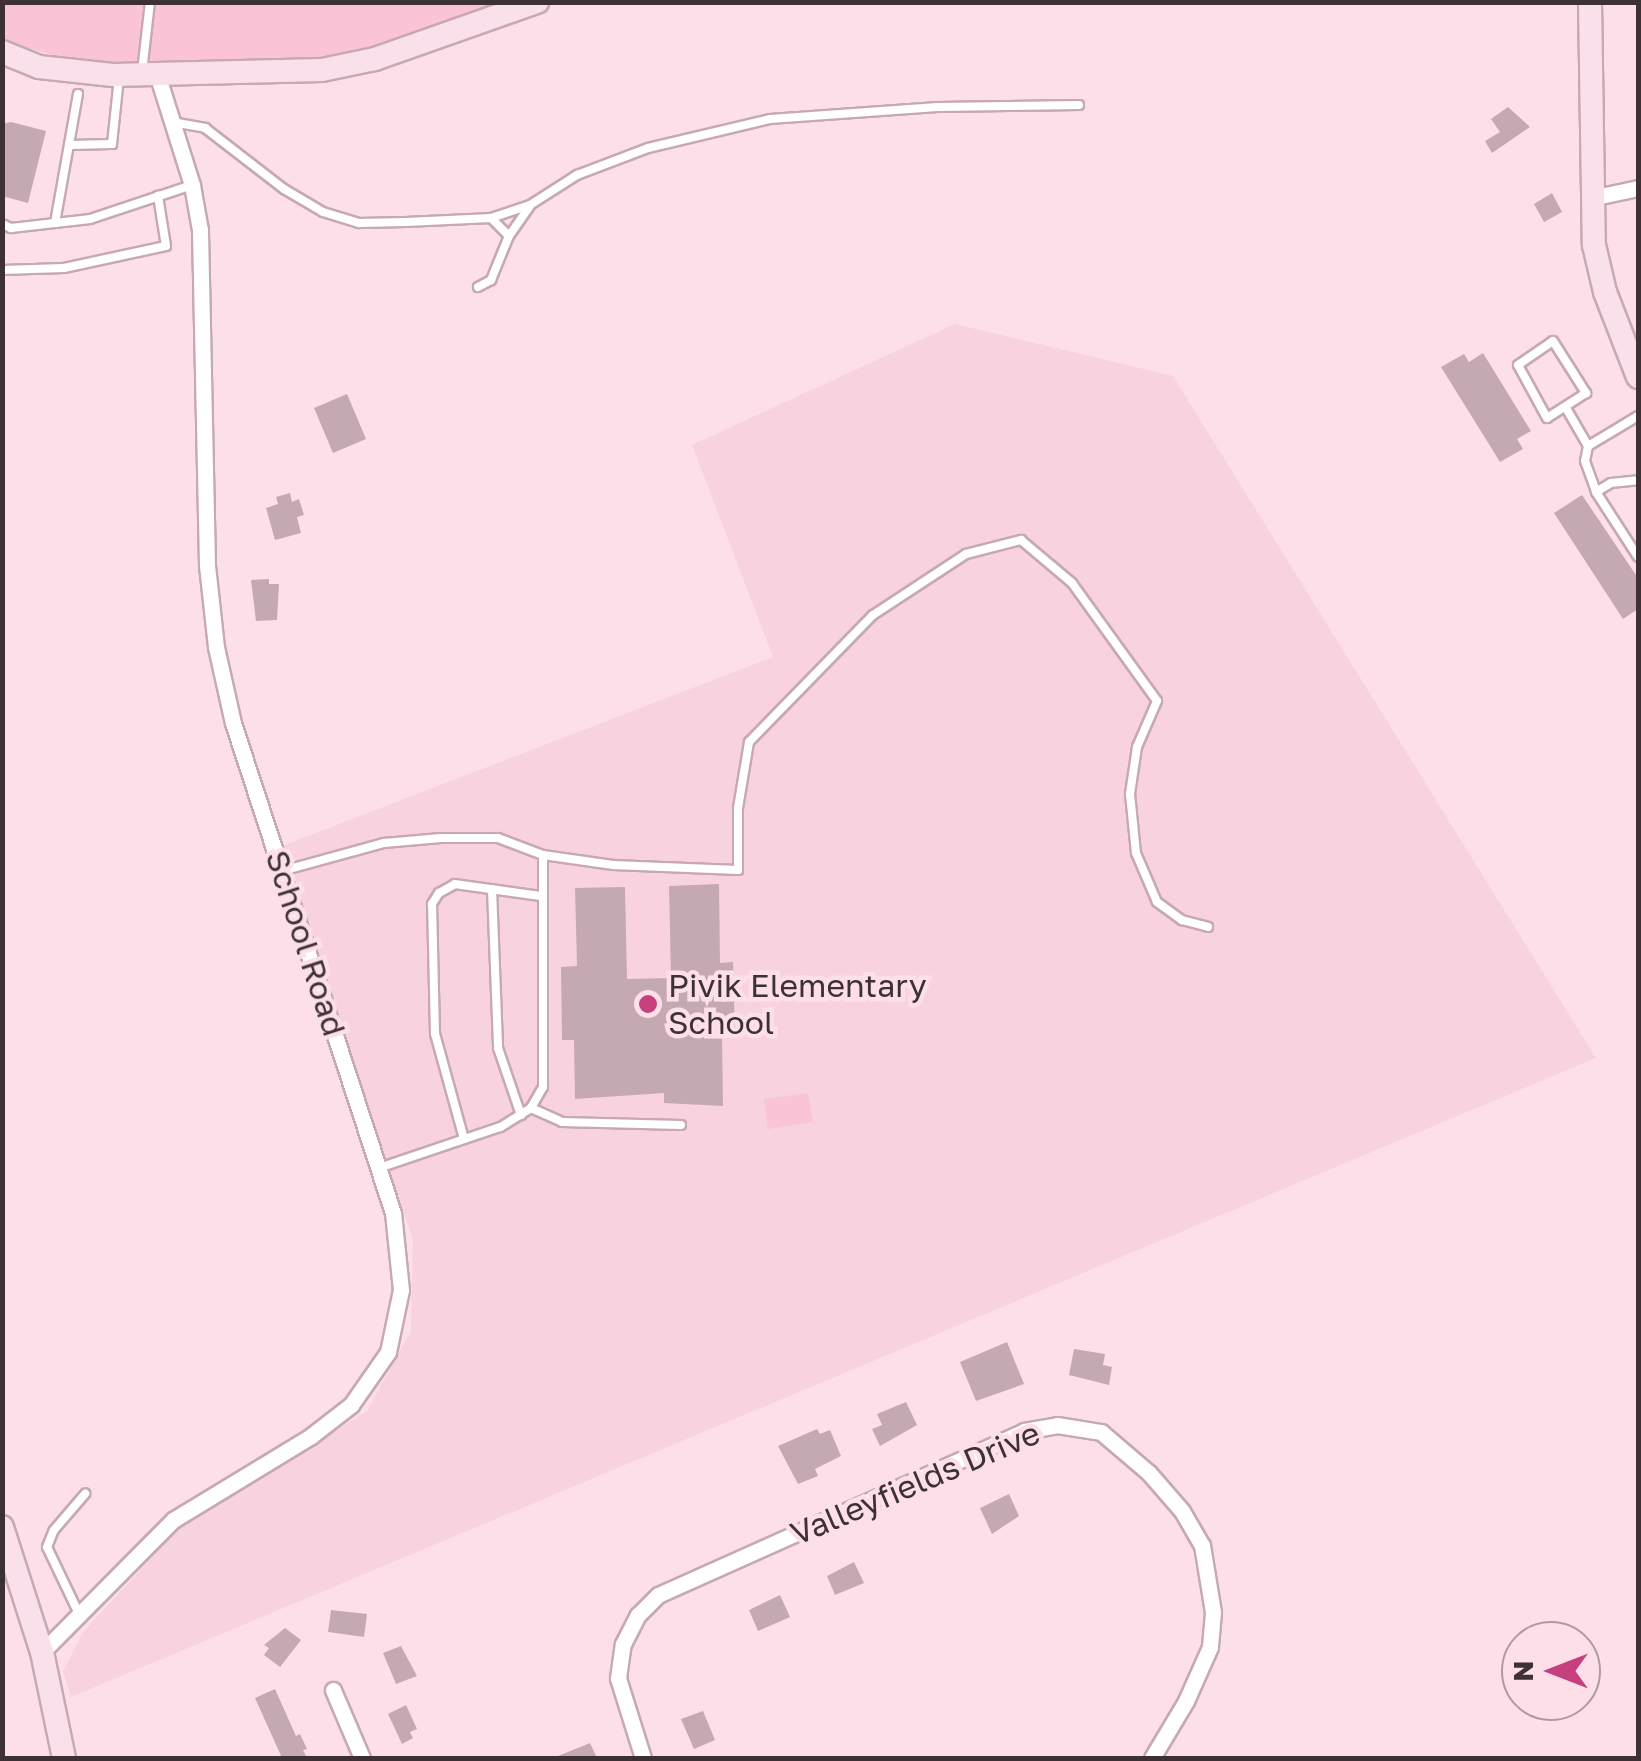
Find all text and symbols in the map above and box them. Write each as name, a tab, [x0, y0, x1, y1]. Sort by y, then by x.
street label: School Road	[258, 845, 354, 1041]
place label: Pivik Elementary School	[668, 967, 927, 1042]
marker: Pivik Elementary School	[637, 993, 659, 1015]
street label: Valleyfields Drive	[785, 1413, 1045, 1553]
north arrow	[1501, 1621, 1601, 1721]
text: N	[1506, 1660, 1539, 1682]

